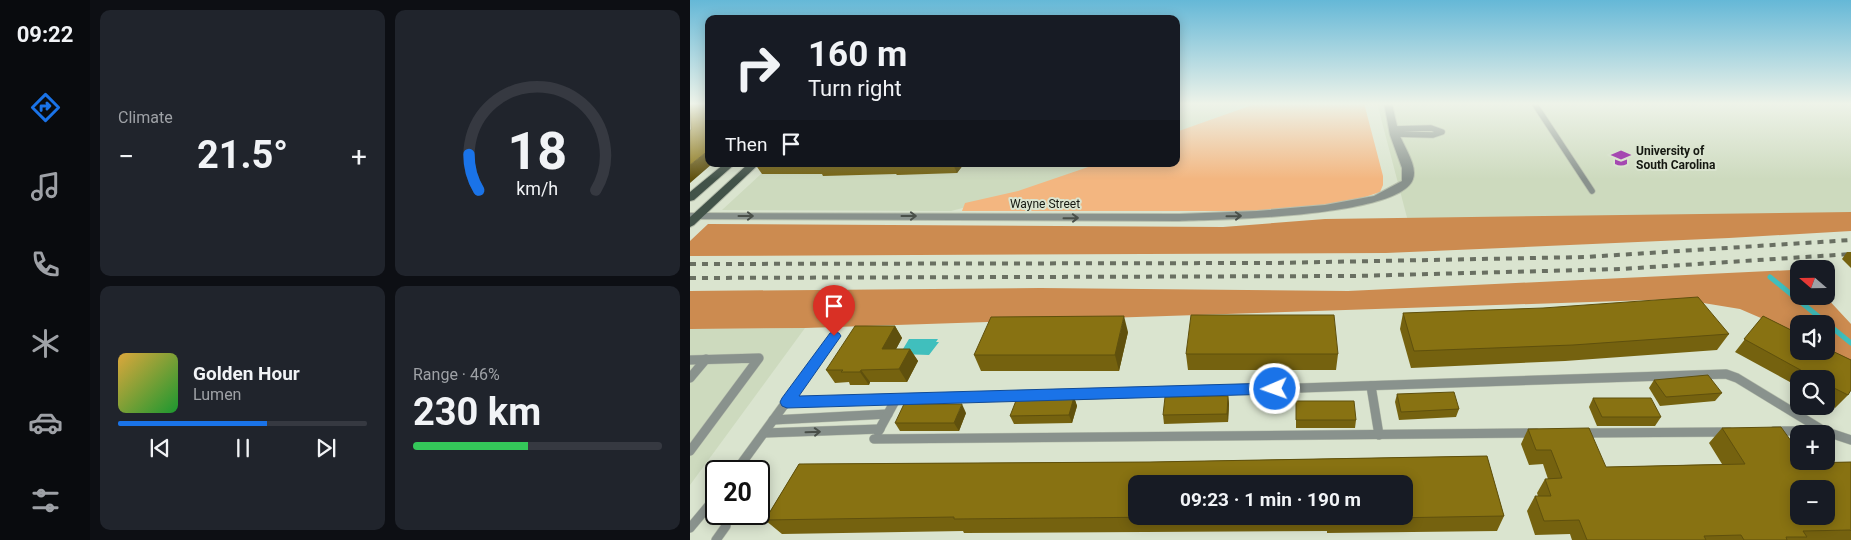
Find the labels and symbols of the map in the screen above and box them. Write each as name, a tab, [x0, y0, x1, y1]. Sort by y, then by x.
place label: University of South Carolina	[1636, 144, 1716, 172]
school or university icon: University of South Carolina	[1610, 147, 1632, 169]
street label: Wayne Street	[1010, 197, 1080, 211]
one-way arrow	[738, 211, 754, 221]
one-way arrow	[900, 211, 916, 221]
one-way arrow	[1225, 211, 1241, 220]
one-way arrow	[1063, 213, 1079, 222]
north arrow	[1790, 260, 1835, 305]
pin	[813, 285, 855, 336]
position arrow	[1248, 362, 1300, 414]
one-way arrow	[804, 427, 820, 436]
speed limit sign: 20	[705, 460, 770, 525]

